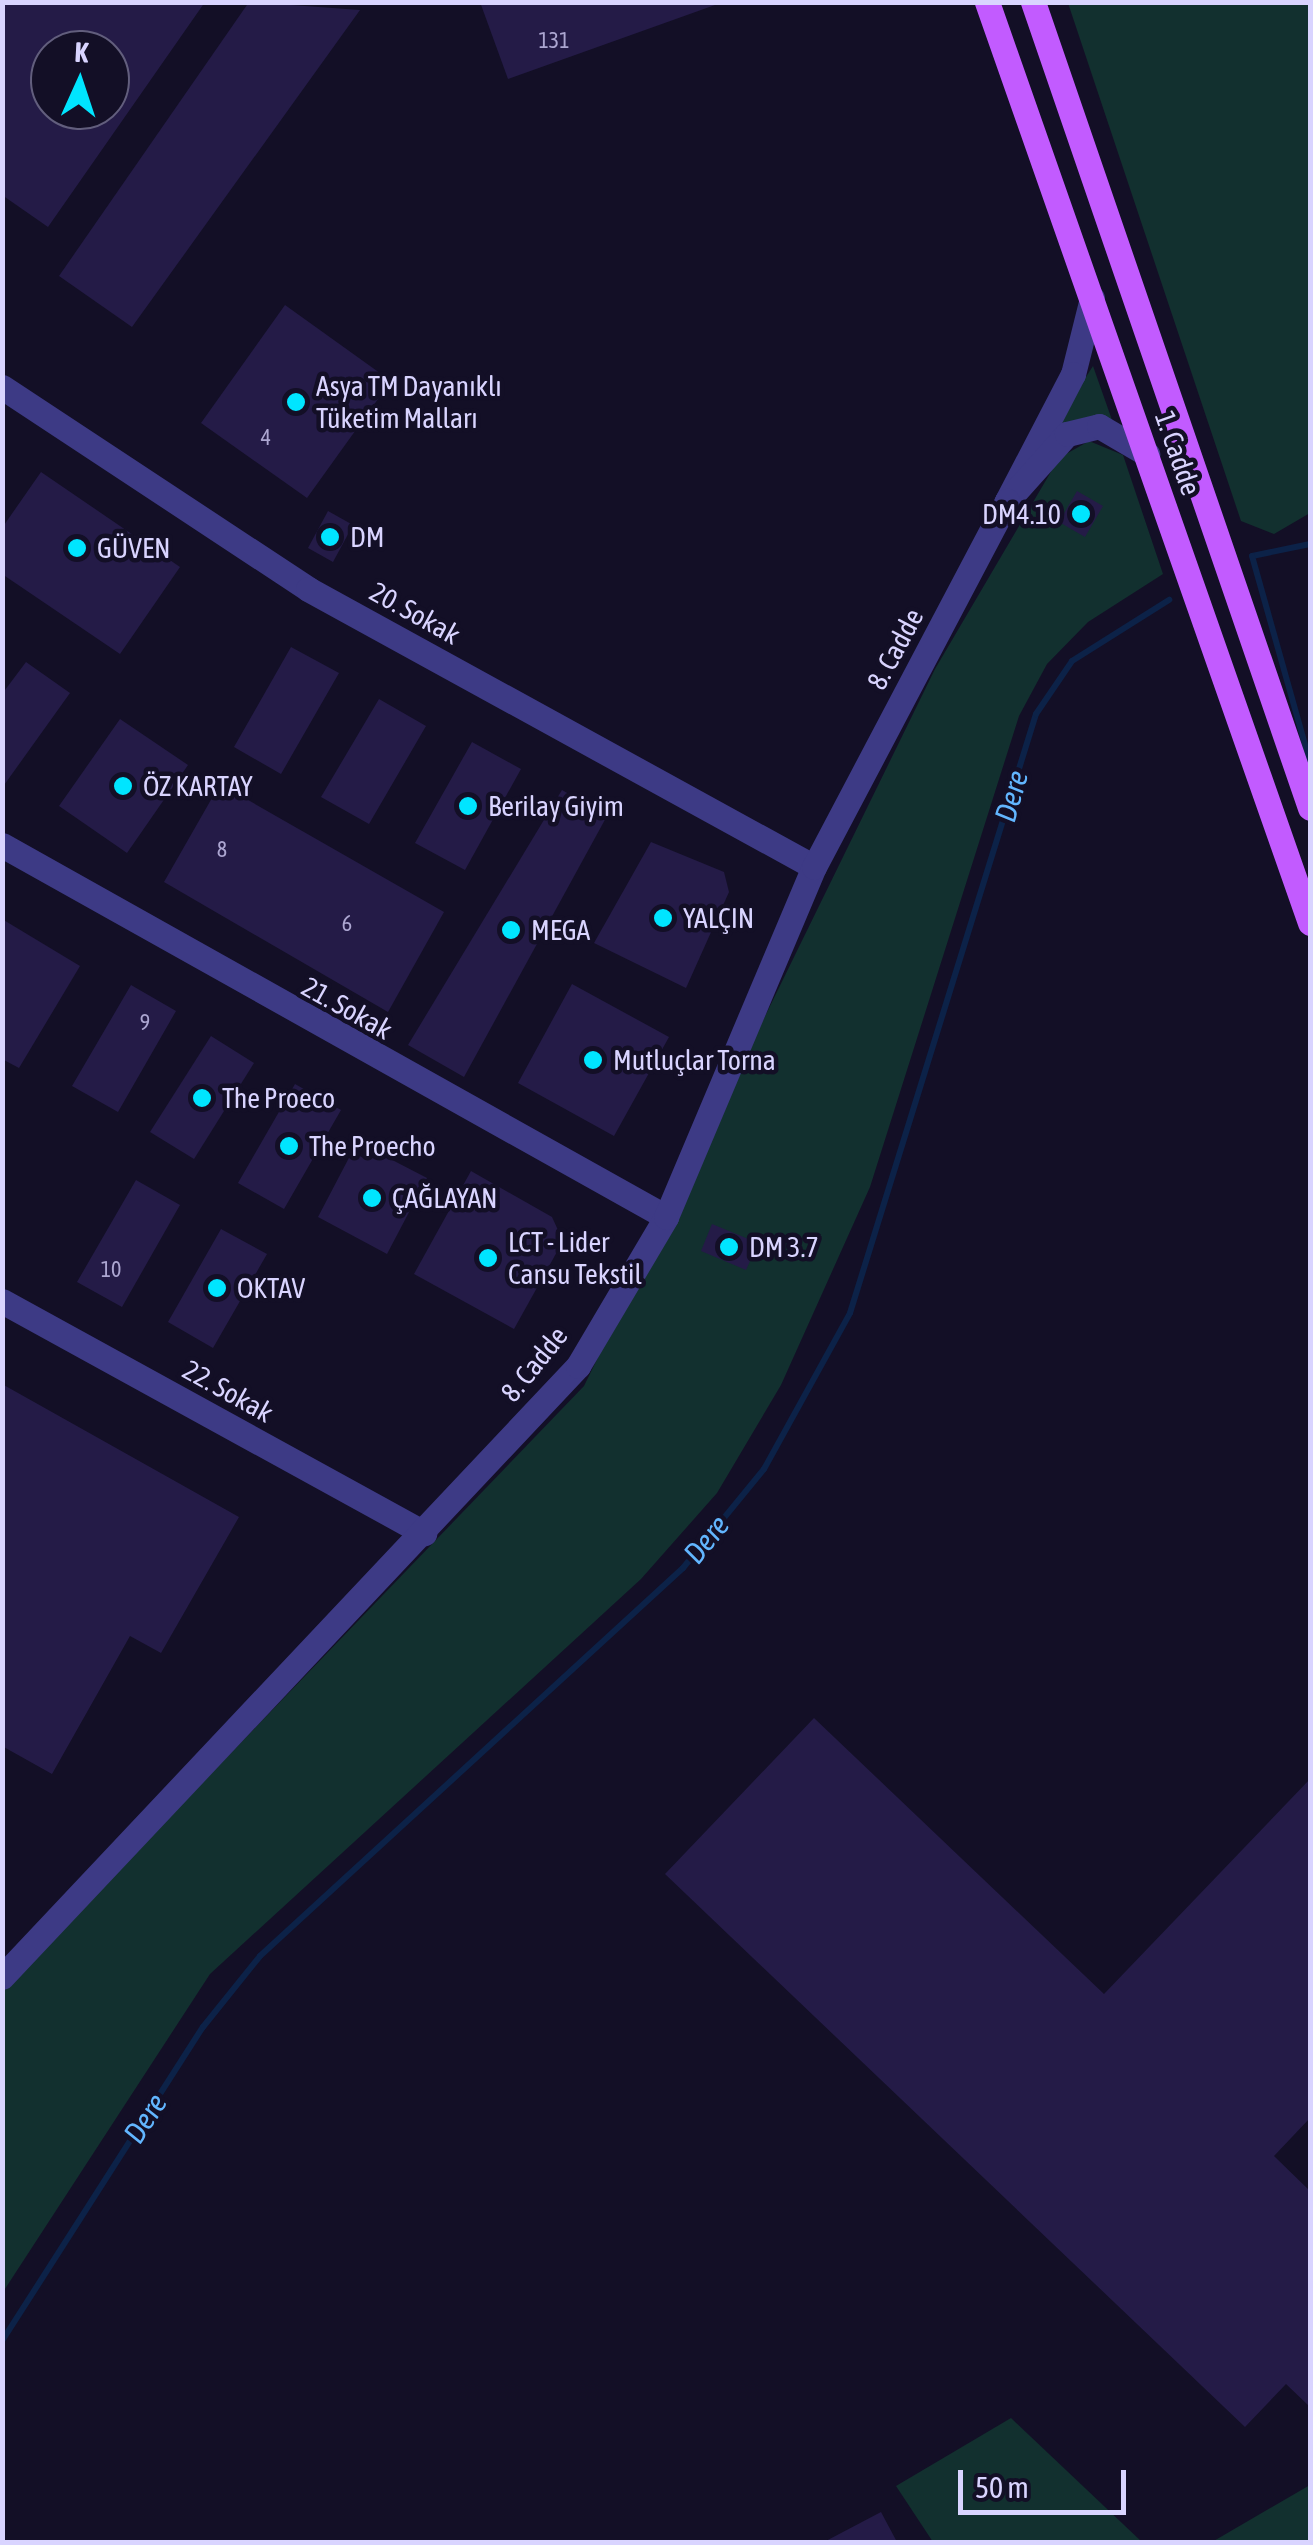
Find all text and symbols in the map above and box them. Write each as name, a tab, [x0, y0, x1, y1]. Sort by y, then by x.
house number: 131	[538, 28, 570, 54]
north arrow	[30, 30, 130, 130]
text: K	[74, 36, 89, 68]
place label: Asya TM Dayanıklı Tüketim Malları	[316, 369, 502, 435]
marker: Asya TM Dayanıklı Tüketim Malları	[285, 391, 307, 413]
street label: 1. Cadde	[1148, 406, 1208, 500]
house number: 4	[261, 425, 271, 451]
place label: DM4.10	[982, 497, 1061, 531]
marker: DM4.10	[1070, 503, 1092, 525]
place label: DM	[350, 520, 384, 554]
marker: DM	[319, 526, 341, 548]
place label: GÜVEN	[97, 531, 171, 565]
marker: GÜVEN	[66, 537, 88, 559]
street label: 20. Sokak	[364, 575, 466, 651]
street label: 8. Cadde	[860, 603, 930, 695]
water label: Dere	[987, 766, 1035, 826]
place label: ÖZ KARTAY	[143, 769, 253, 803]
marker: ÖZ KARTAY	[112, 775, 134, 797]
place label: Berilay Giyim	[488, 789, 624, 823]
marker: Berilay Giyim	[457, 795, 479, 817]
house number: 8	[217, 837, 227, 863]
place label: YALÇIN	[683, 901, 754, 935]
marker: YALÇIN	[652, 907, 674, 929]
house number: 6	[342, 911, 352, 937]
place label: MEGA	[531, 913, 590, 947]
marker: MEGA	[500, 919, 522, 941]
street label: 21. Sokak	[296, 970, 398, 1046]
house number: 9	[140, 1010, 150, 1036]
place label: Mutluçlar Torna	[613, 1043, 776, 1077]
marker: Mutluçlar Torna	[582, 1049, 604, 1071]
place label: The Proeco	[222, 1081, 335, 1115]
marker: The Proeco	[191, 1087, 213, 1109]
place label: The Proecho	[309, 1129, 436, 1163]
marker: The Proecho	[278, 1135, 300, 1157]
place label: ÇAĞLAYAN	[392, 1181, 498, 1215]
marker: ÇAĞLAYAN	[361, 1187, 383, 1209]
place label: LCT - Lider Cansu Tekstil	[508, 1225, 642, 1291]
place label: DM 3.7	[749, 1230, 819, 1264]
marker: DM 3.7	[718, 1236, 740, 1258]
marker: LCT - Lider Cansu Tekstil	[477, 1247, 499, 1269]
house number: 10	[101, 1257, 121, 1283]
place label: OKTAV	[237, 1271, 305, 1305]
marker: OKTAV	[206, 1277, 228, 1299]
street label: 8. Cadde	[494, 1320, 574, 1408]
street label: 22. Sokak	[177, 1353, 279, 1429]
water label: Dere	[676, 1507, 736, 1571]
water label: Dere	[116, 2086, 174, 2150]
scale bar	[963, 2450, 1130, 2512]
text: 50 m	[975, 2470, 1029, 2504]

